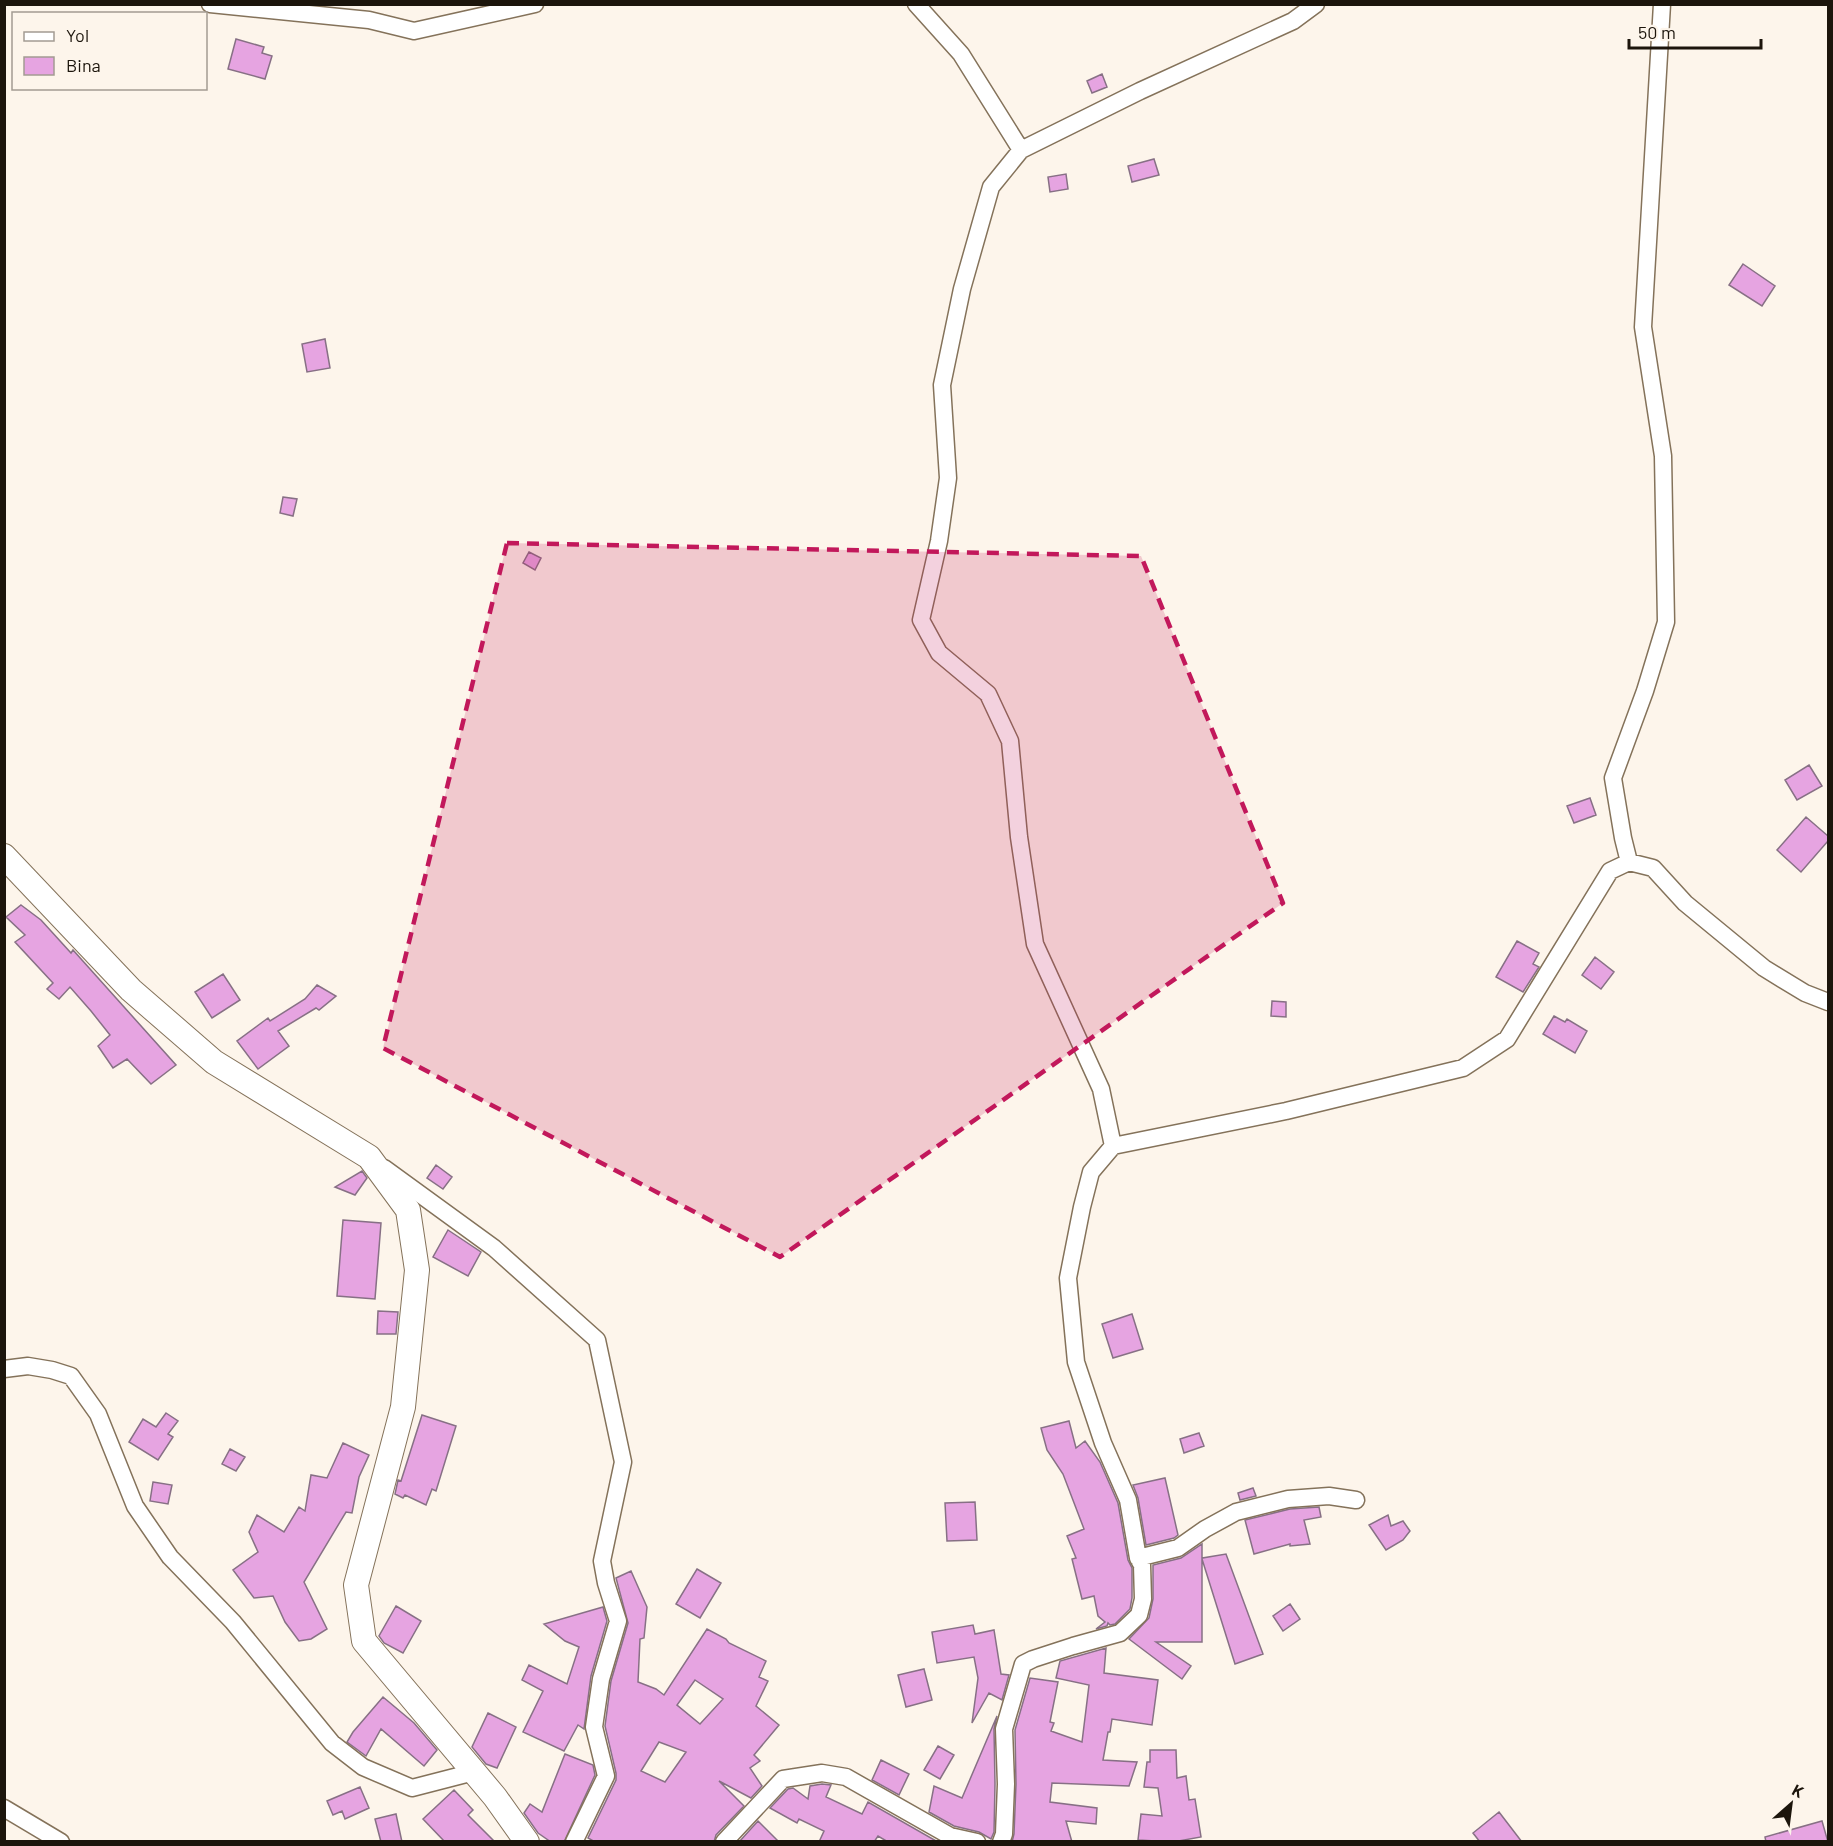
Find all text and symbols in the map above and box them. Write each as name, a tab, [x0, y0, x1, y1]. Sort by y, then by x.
legend	[12, 12, 207, 90]
scale bar	[1629, 12, 1761, 50]
text: 50 m	[1638, 21, 1676, 43]
text: Yol	[66, 24, 89, 46]
text: Bina	[66, 54, 101, 76]
north arrow	[1761, 1774, 1821, 1834]
text: K	[1789, 1780, 1807, 1801]

